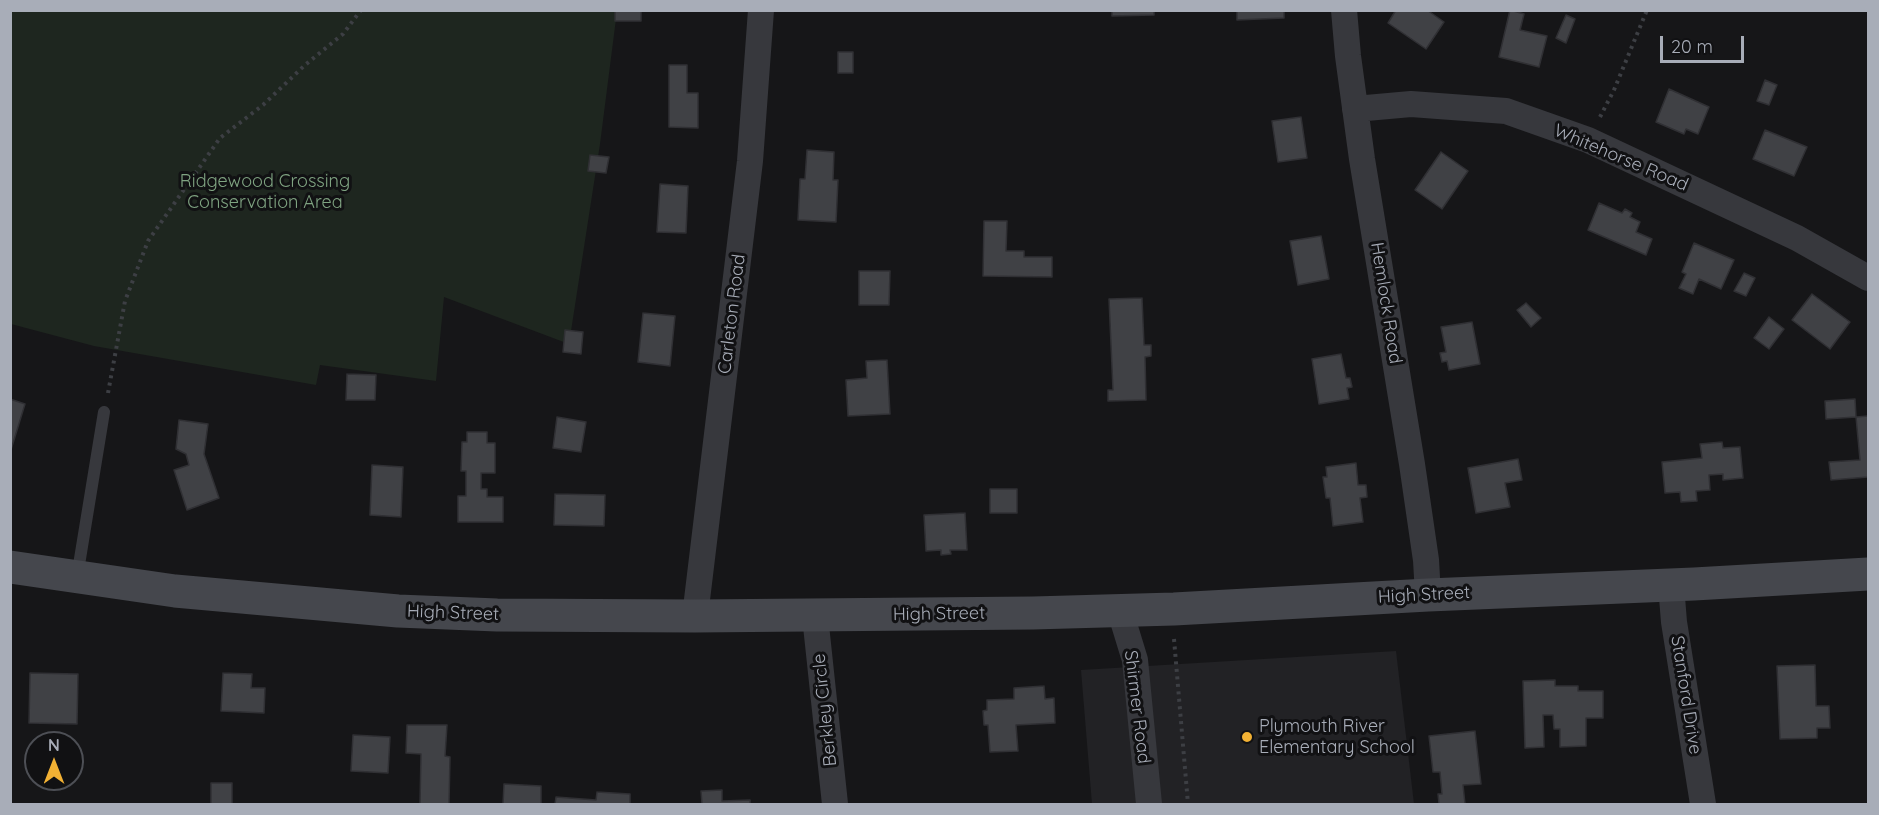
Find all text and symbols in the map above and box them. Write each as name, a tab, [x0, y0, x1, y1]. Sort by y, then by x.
scale bar	[1663, 24, 1747, 62]
text: 20 m	[1671, 35, 1713, 58]
street label: Whitehorse Road	[1551, 120, 1691, 196]
park label: Ridgewood Crossing Conservation Area	[180, 171, 350, 213]
street label: Hemlock Road	[1366, 241, 1406, 365]
street label: Carleton Road	[714, 253, 750, 375]
street label: High Street	[1377, 582, 1471, 608]
street label: High Street	[406, 601, 500, 625]
street label: High Street	[893, 602, 985, 626]
street label: Stanford Drive	[1666, 634, 1706, 756]
street label: Shirmer Road	[1119, 649, 1155, 765]
street label: Berkley Circle	[808, 653, 842, 767]
place label: Plymouth River Elementary School	[1259, 716, 1415, 758]
marker: Plymouth River Elementary School	[1240, 730, 1254, 744]
north arrow	[24, 731, 84, 791]
text: N	[48, 735, 60, 755]

